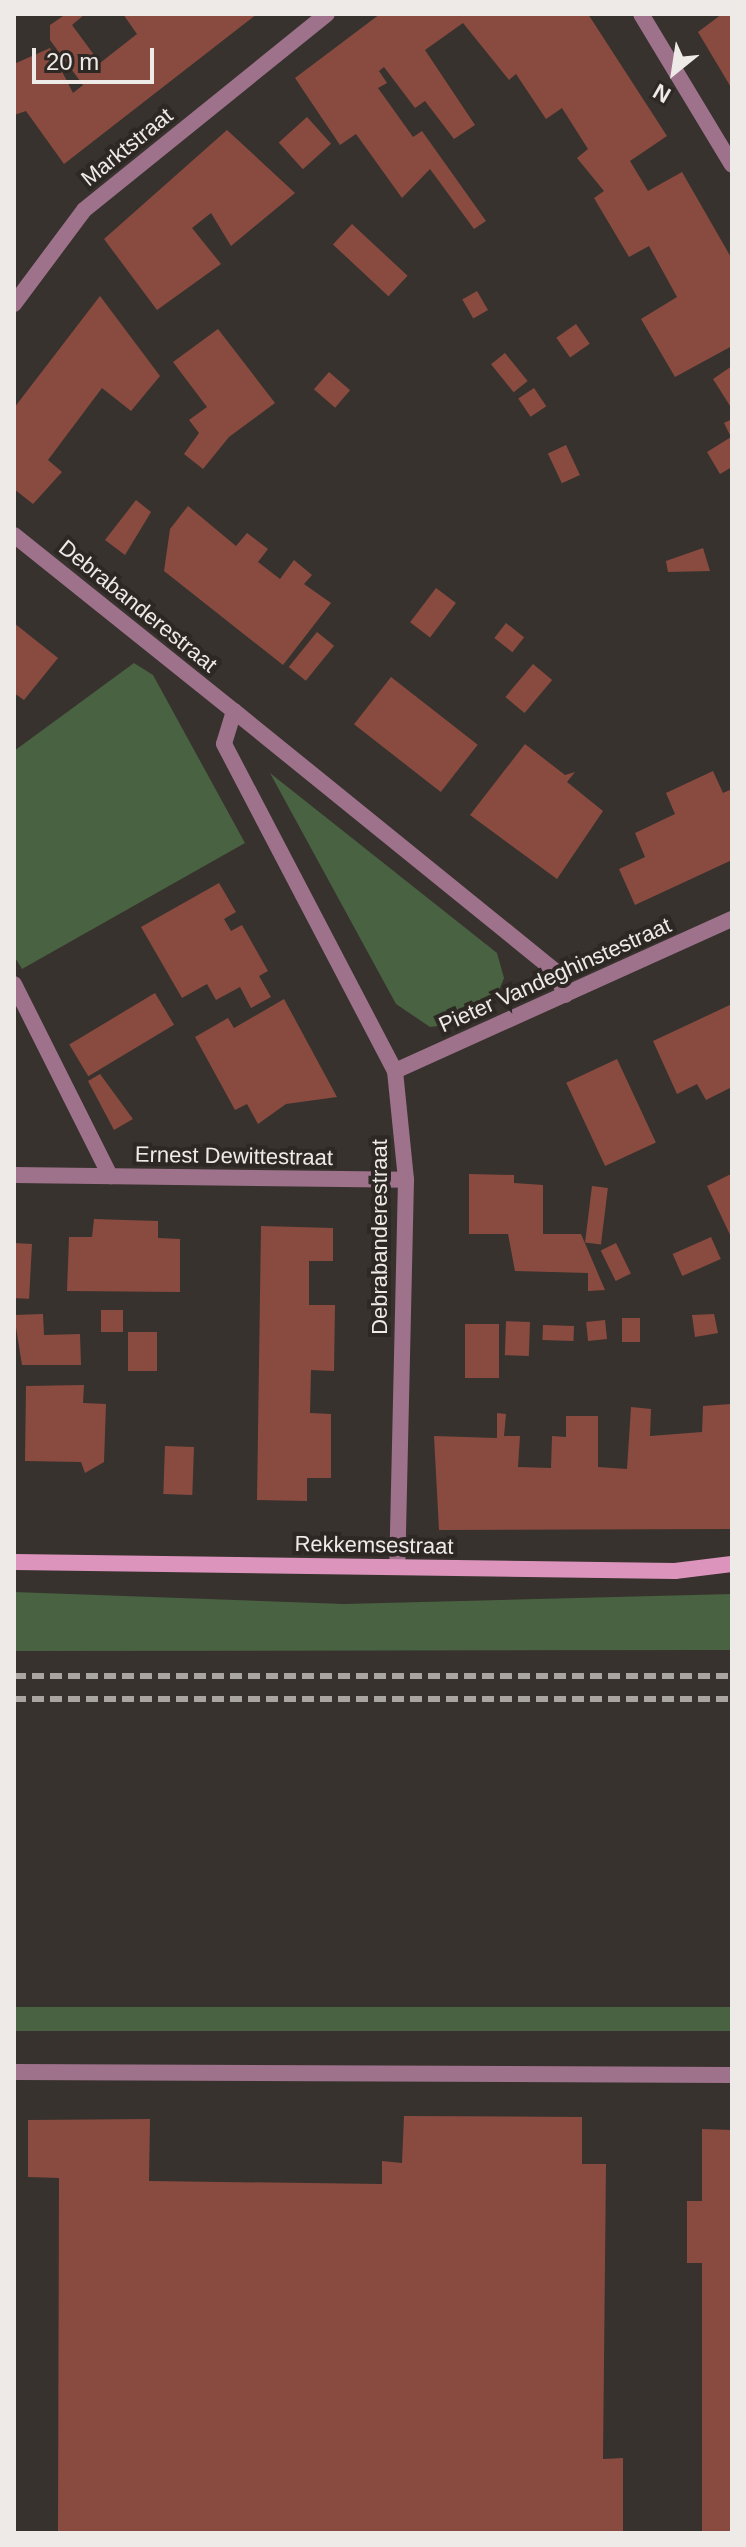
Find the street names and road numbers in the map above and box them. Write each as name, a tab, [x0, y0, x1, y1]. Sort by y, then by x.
street label: Marktstraat	[76, 102, 178, 192]
street label: Debrabanderestraat	[54, 534, 222, 678]
street label: Pieter Vandeghinstestraat	[435, 912, 675, 1038]
street label: Debrabanderestraat	[367, 1139, 393, 1335]
street label: Ernest Dewittestraat	[135, 1141, 333, 1171]
street label: Rekkemsestraat	[294, 1530, 454, 1560]

